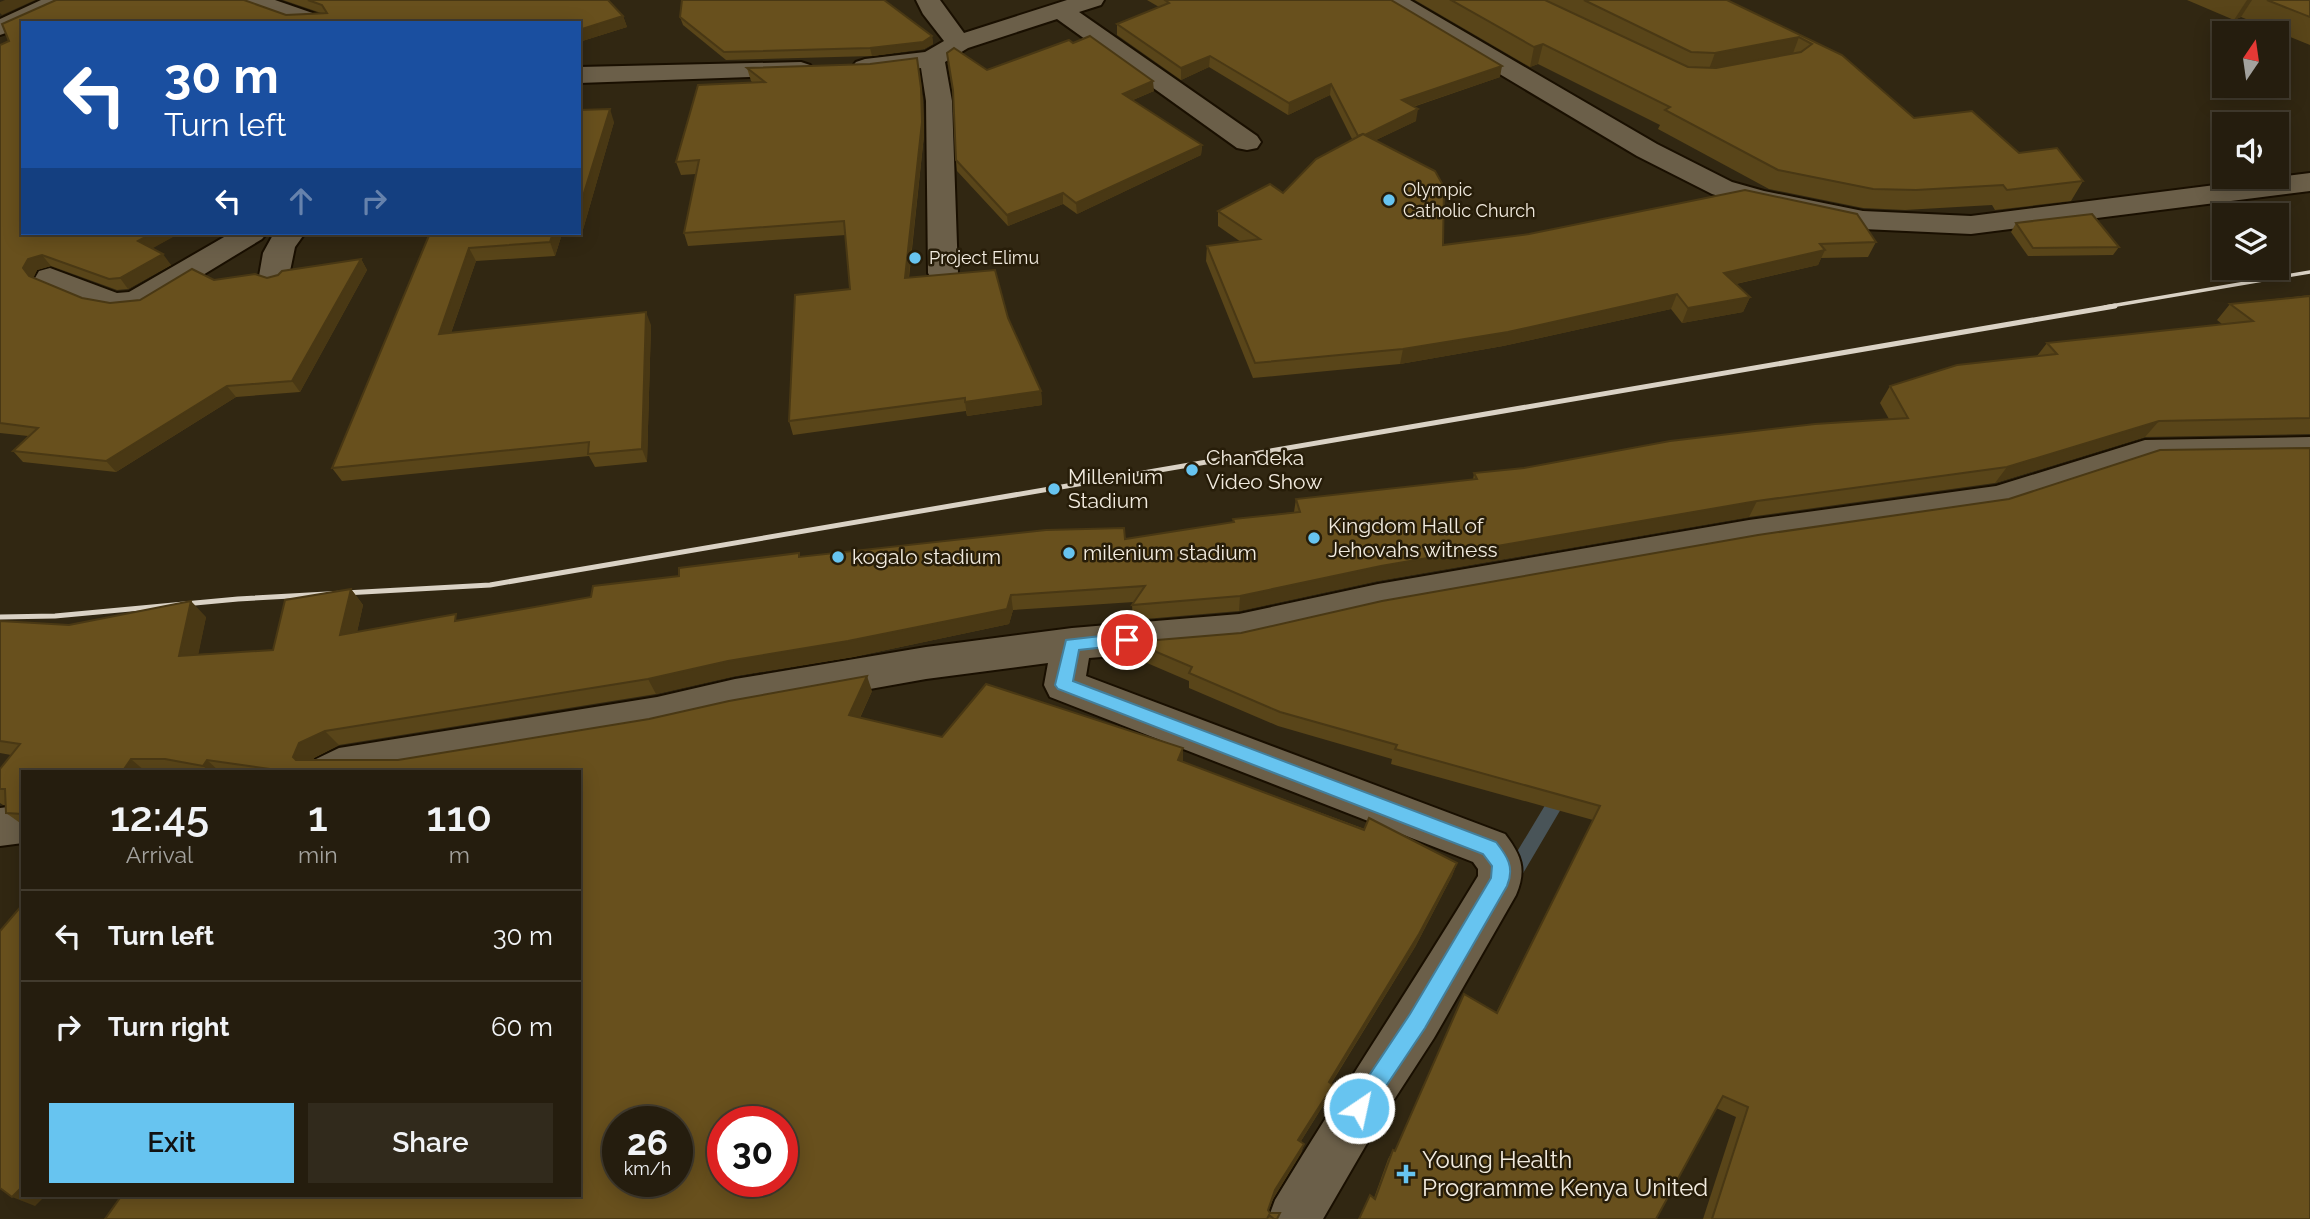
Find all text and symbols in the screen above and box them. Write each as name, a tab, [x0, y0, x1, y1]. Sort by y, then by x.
north arrow	[2212, 21, 2289, 98]
map controls	[2212, 21, 2289, 280]
text: 30 m	[164, 47, 279, 104]
icon: left	[49, 49, 140, 140]
text: Turn left	[164, 106, 286, 143]
button: sound	[2212, 112, 2289, 189]
place label: Olympic Catholic Church	[1403, 179, 1536, 221]
icon: left	[209, 182, 247, 220]
icon: ahead	[282, 182, 320, 220]
icon: right	[355, 182, 393, 220]
marker: Olympic Catholic Church	[1381, 192, 1397, 208]
button: layers	[2212, 203, 2289, 280]
place label: Project Elimu	[929, 247, 1039, 268]
marker: Project Elimu	[907, 250, 923, 266]
place label: Chandeka Video Show	[1206, 445, 1322, 494]
marker: Chandeka Video Show	[1184, 462, 1200, 478]
place label: Millenium Stadium	[1068, 464, 1163, 513]
marker: Millenium Stadium	[1046, 481, 1062, 497]
place label: Kingdom Hall of Jehovahs witness	[1328, 513, 1498, 562]
marker: Kingdom Hall of Jehovahs witness	[1306, 530, 1322, 546]
place label: milenium stadium	[1083, 540, 1257, 565]
place label: kogalo stadium	[852, 544, 1001, 569]
marker: milenium stadium	[1061, 545, 1077, 561]
marker: kogalo stadium	[830, 549, 846, 565]
pin	[1097, 610, 1157, 670]
icon: arrive	[1108, 621, 1146, 659]
text: 12:45	[110, 792, 209, 841]
text: 1	[308, 792, 328, 841]
text: 110	[427, 792, 492, 841]
text: Arrival	[126, 841, 193, 868]
text: min	[298, 841, 338, 868]
text: m	[449, 841, 470, 868]
icon: left	[49, 917, 87, 955]
text: Turn left	[108, 921, 214, 951]
text: 30 m	[493, 921, 553, 951]
icon: right	[49, 1008, 87, 1046]
text: Turn right	[108, 1012, 229, 1042]
text: 60 m	[491, 1012, 553, 1042]
position arrow	[1322, 1071, 1396, 1145]
button: Exit	[49, 1103, 294, 1183]
button: Share	[308, 1103, 553, 1183]
speed limit sign: 30	[707, 1106, 798, 1197]
text: 26	[627, 1122, 668, 1163]
place label: Young Health Programme Kenya United	[1422, 1145, 1708, 1202]
text: km/h	[624, 1158, 671, 1179]
marker: Young Health Programme Kenya United	[1396, 1164, 1416, 1184]

